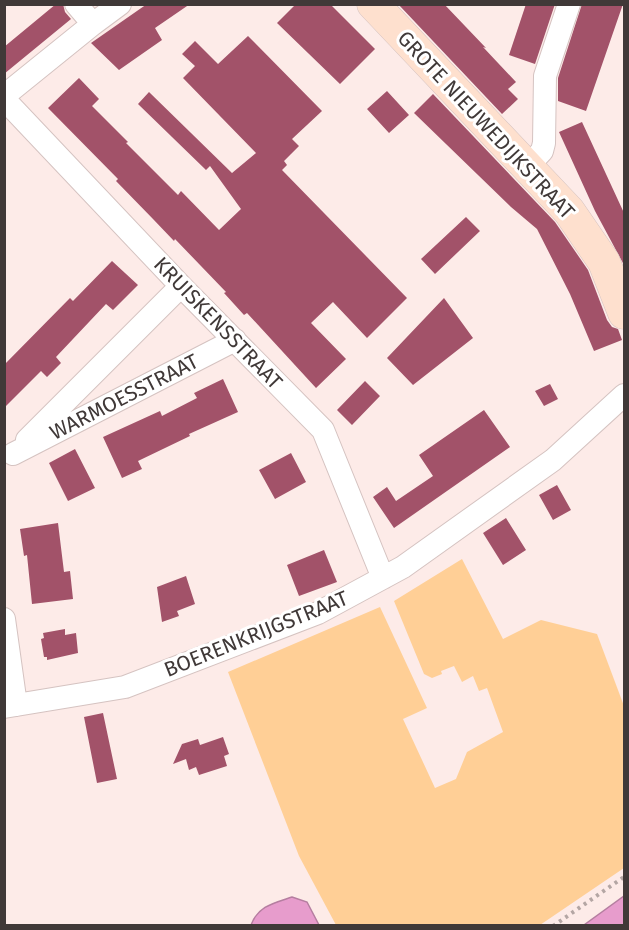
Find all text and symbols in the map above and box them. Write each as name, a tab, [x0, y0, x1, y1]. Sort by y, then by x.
street label: GROTE NIEUWEDIJKSTRAAT	[392, 25, 580, 225]
street label: KRUISKENSSTRAAT	[148, 251, 288, 395]
street label: WARMOESSTRAAT	[45, 348, 203, 446]
street label: BOERENKRIJGSTRAAT	[160, 585, 352, 683]

